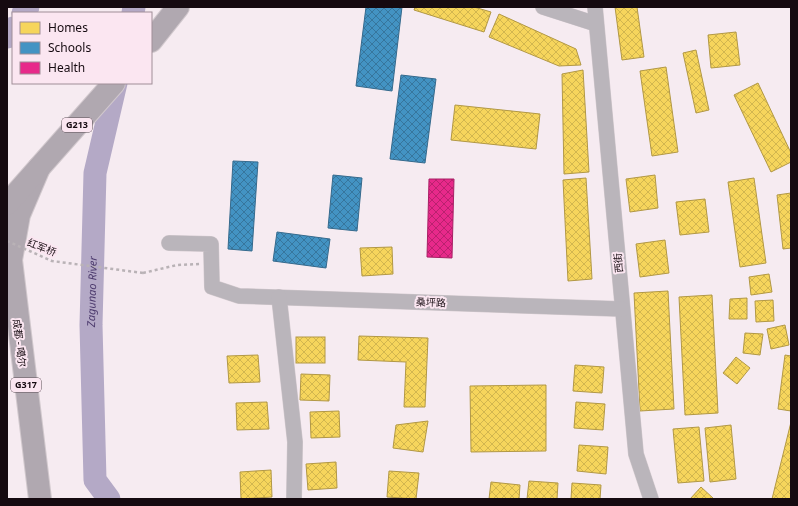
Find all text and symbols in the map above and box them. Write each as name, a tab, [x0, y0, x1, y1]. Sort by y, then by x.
legend	[12, 12, 152, 84]
text: Homes	[48, 19, 88, 36]
text: Schools	[48, 39, 91, 56]
text: Health	[48, 59, 85, 76]
road number: G213	[62, 118, 92, 132]
street label: 红军桥	[25, 235, 59, 259]
street label: 西街	[610, 252, 626, 274]
water label: Zagunao River	[83, 255, 100, 328]
street label: 桑坪路	[416, 294, 446, 310]
street label: 成都 - 噶尔	[10, 318, 30, 368]
road number: G317	[11, 378, 41, 392]

